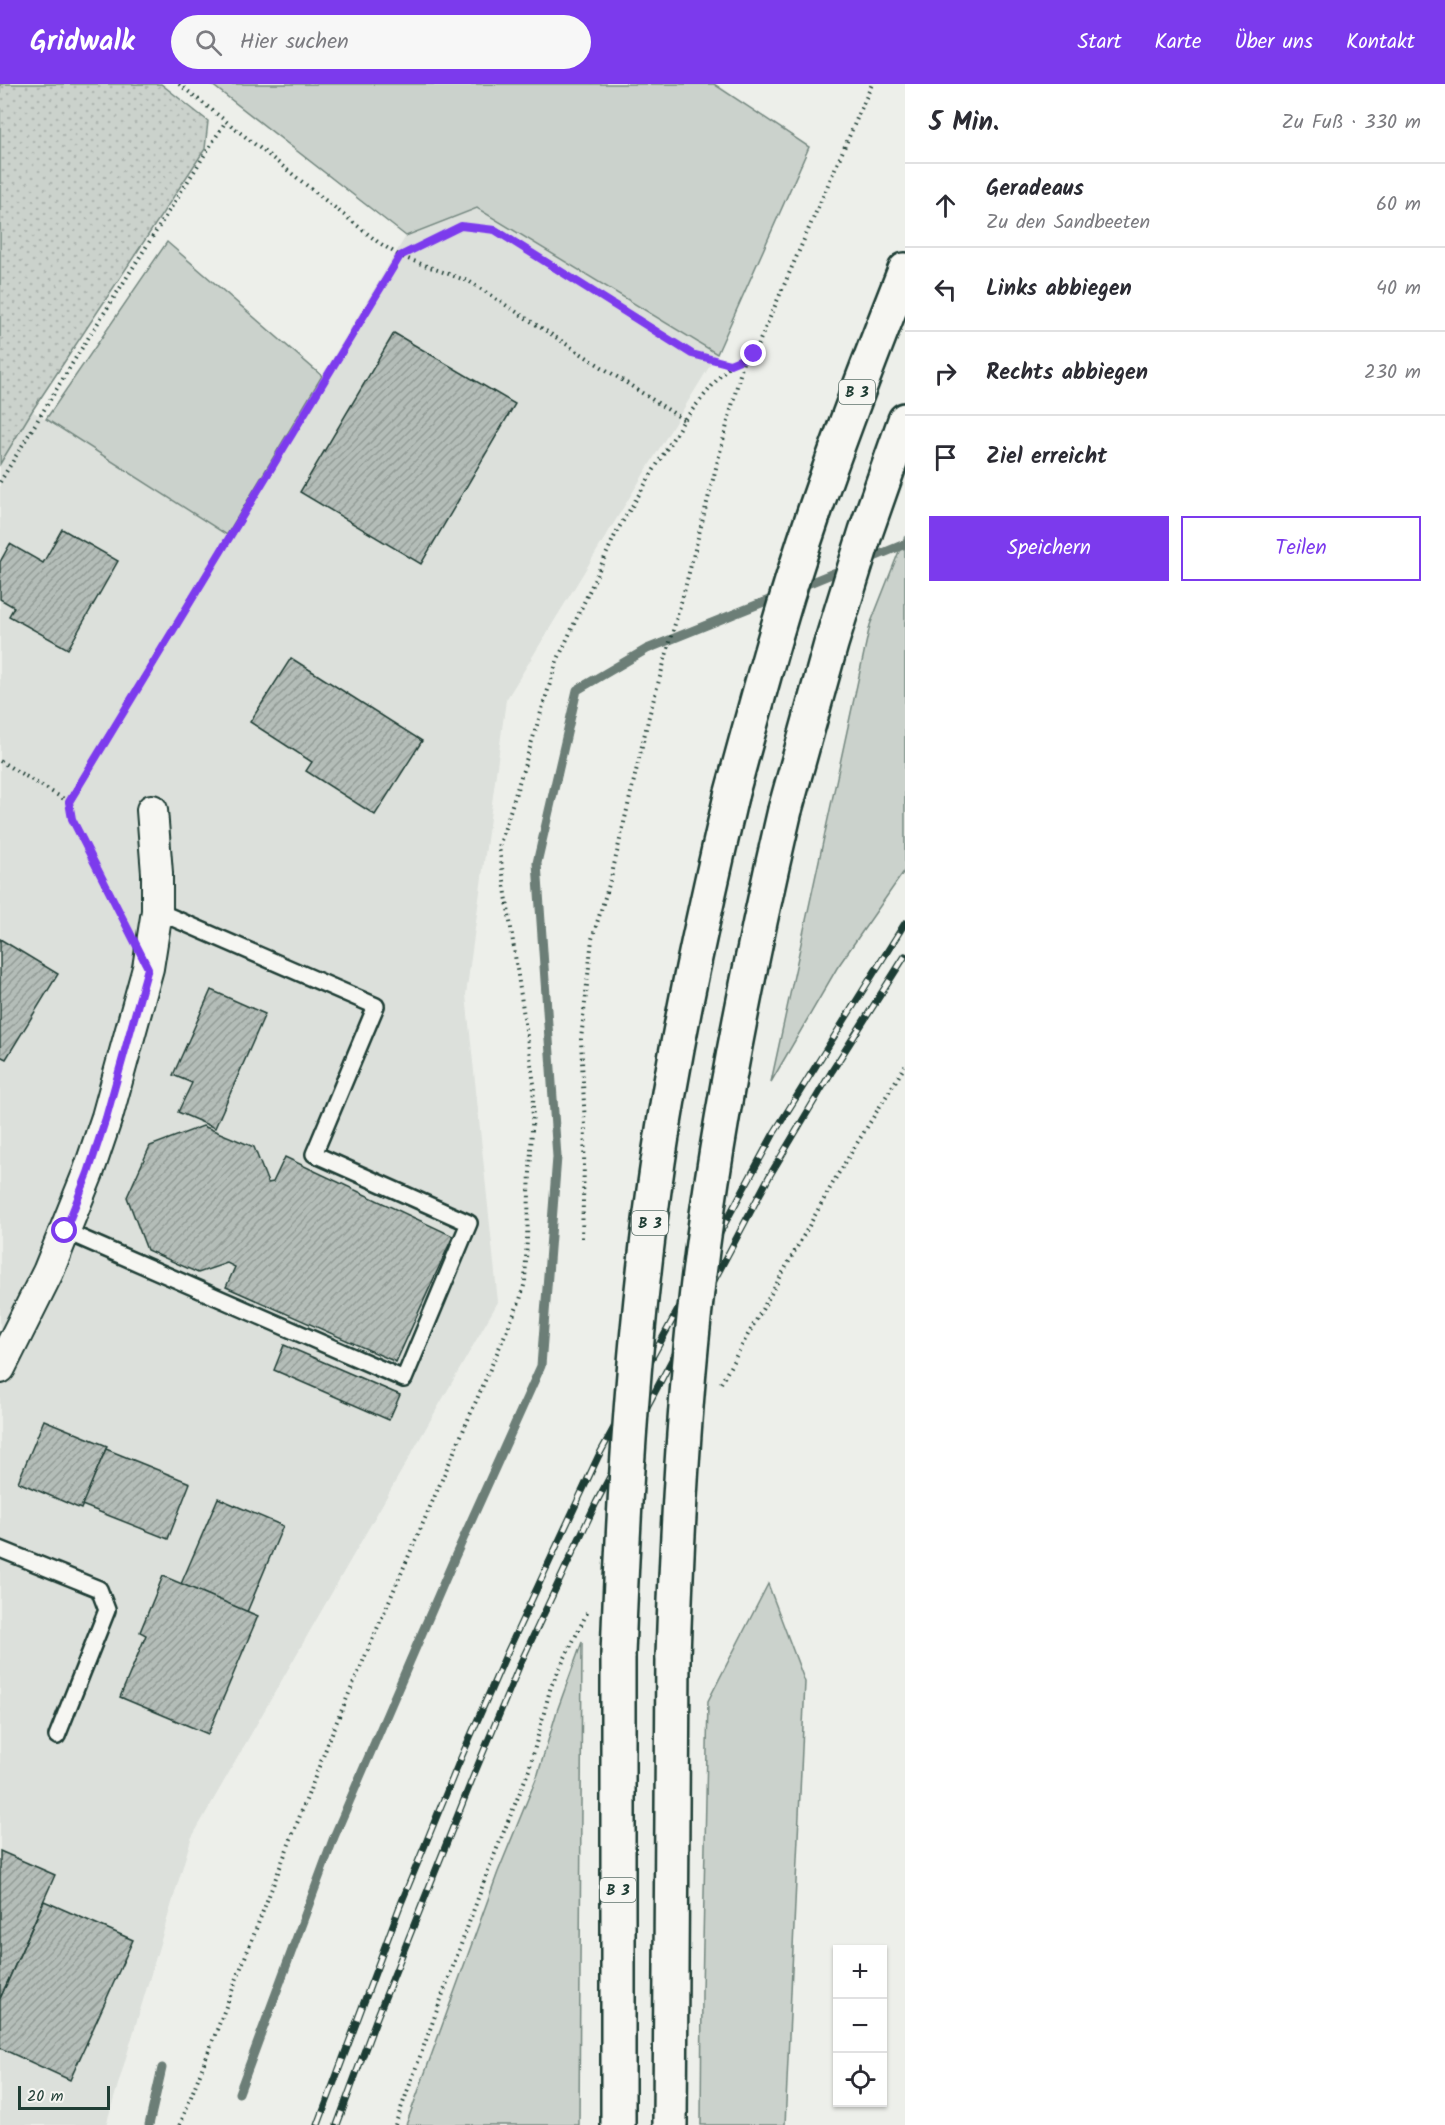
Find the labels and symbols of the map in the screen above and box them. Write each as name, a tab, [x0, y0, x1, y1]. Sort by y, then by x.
route end	[740, 340, 766, 366]
road number: B 3	[839, 380, 875, 404]
road number: B 3	[632, 1211, 668, 1235]
route start	[51, 1217, 77, 1243]
road number: B 3	[600, 1878, 636, 1902]
scale bar	[18, 2083, 110, 2110]

